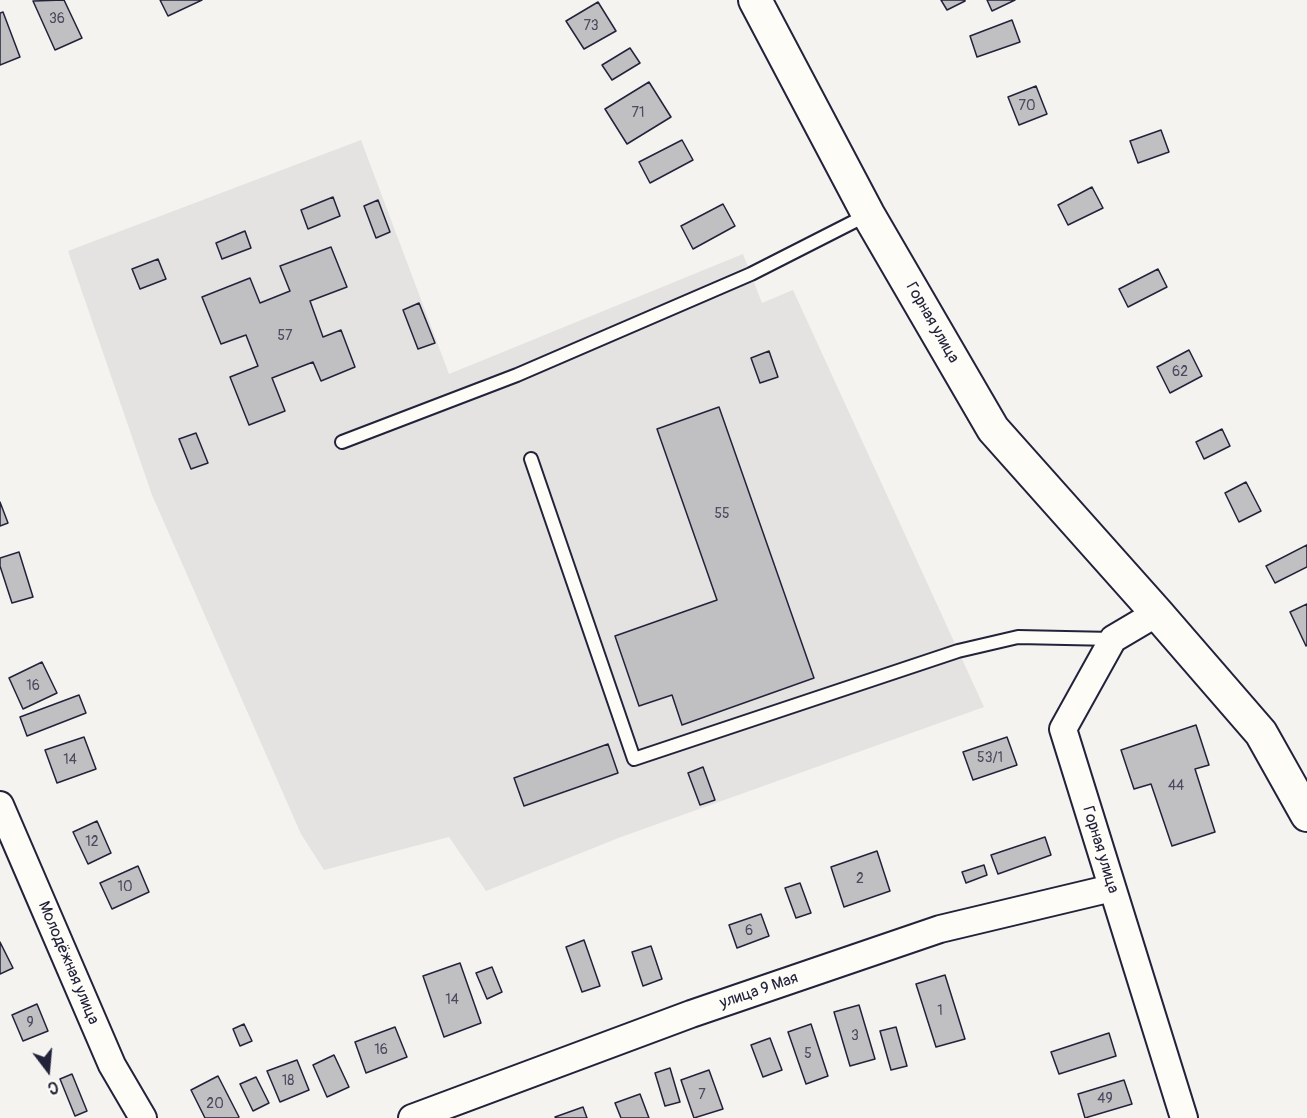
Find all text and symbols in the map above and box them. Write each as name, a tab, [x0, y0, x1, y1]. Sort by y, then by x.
house number: 36	[49, 11, 65, 27]
house number: 73	[583, 18, 599, 34]
house number: 70	[1019, 98, 1035, 114]
house number: 71	[632, 105, 644, 121]
street label: Горная улица	[901, 279, 963, 367]
house number: 57	[278, 328, 292, 344]
house number: 62	[1172, 364, 1188, 380]
house number: 55	[714, 506, 730, 522]
house number: 16	[26, 678, 40, 694]
house number: 53/1	[977, 750, 1003, 766]
house number: 14	[63, 752, 77, 768]
house number: 44	[1168, 778, 1184, 794]
street label: Горная улица	[1078, 804, 1122, 896]
house number: 12	[85, 834, 99, 850]
house number: 2	[856, 871, 864, 887]
house number: 10	[117, 879, 133, 895]
street label: Молодёжная улица	[33, 899, 103, 1027]
house number: 6	[745, 923, 753, 939]
street label: улица 9 Мая	[717, 969, 801, 1013]
house number: 14	[445, 992, 459, 1008]
house number: 1	[937, 1003, 943, 1019]
house number: 9	[26, 1015, 34, 1031]
house number: 3	[851, 1028, 859, 1044]
north arrow	[18, 1040, 78, 1100]
house number: 16	[374, 1042, 388, 1058]
house number: 5	[804, 1046, 812, 1062]
house number: 18	[282, 1073, 294, 1089]
text: С	[45, 1076, 60, 1098]
house number: 7	[698, 1087, 706, 1103]
house number: 49	[1097, 1091, 1113, 1107]
house number: 20	[206, 1096, 224, 1112]

